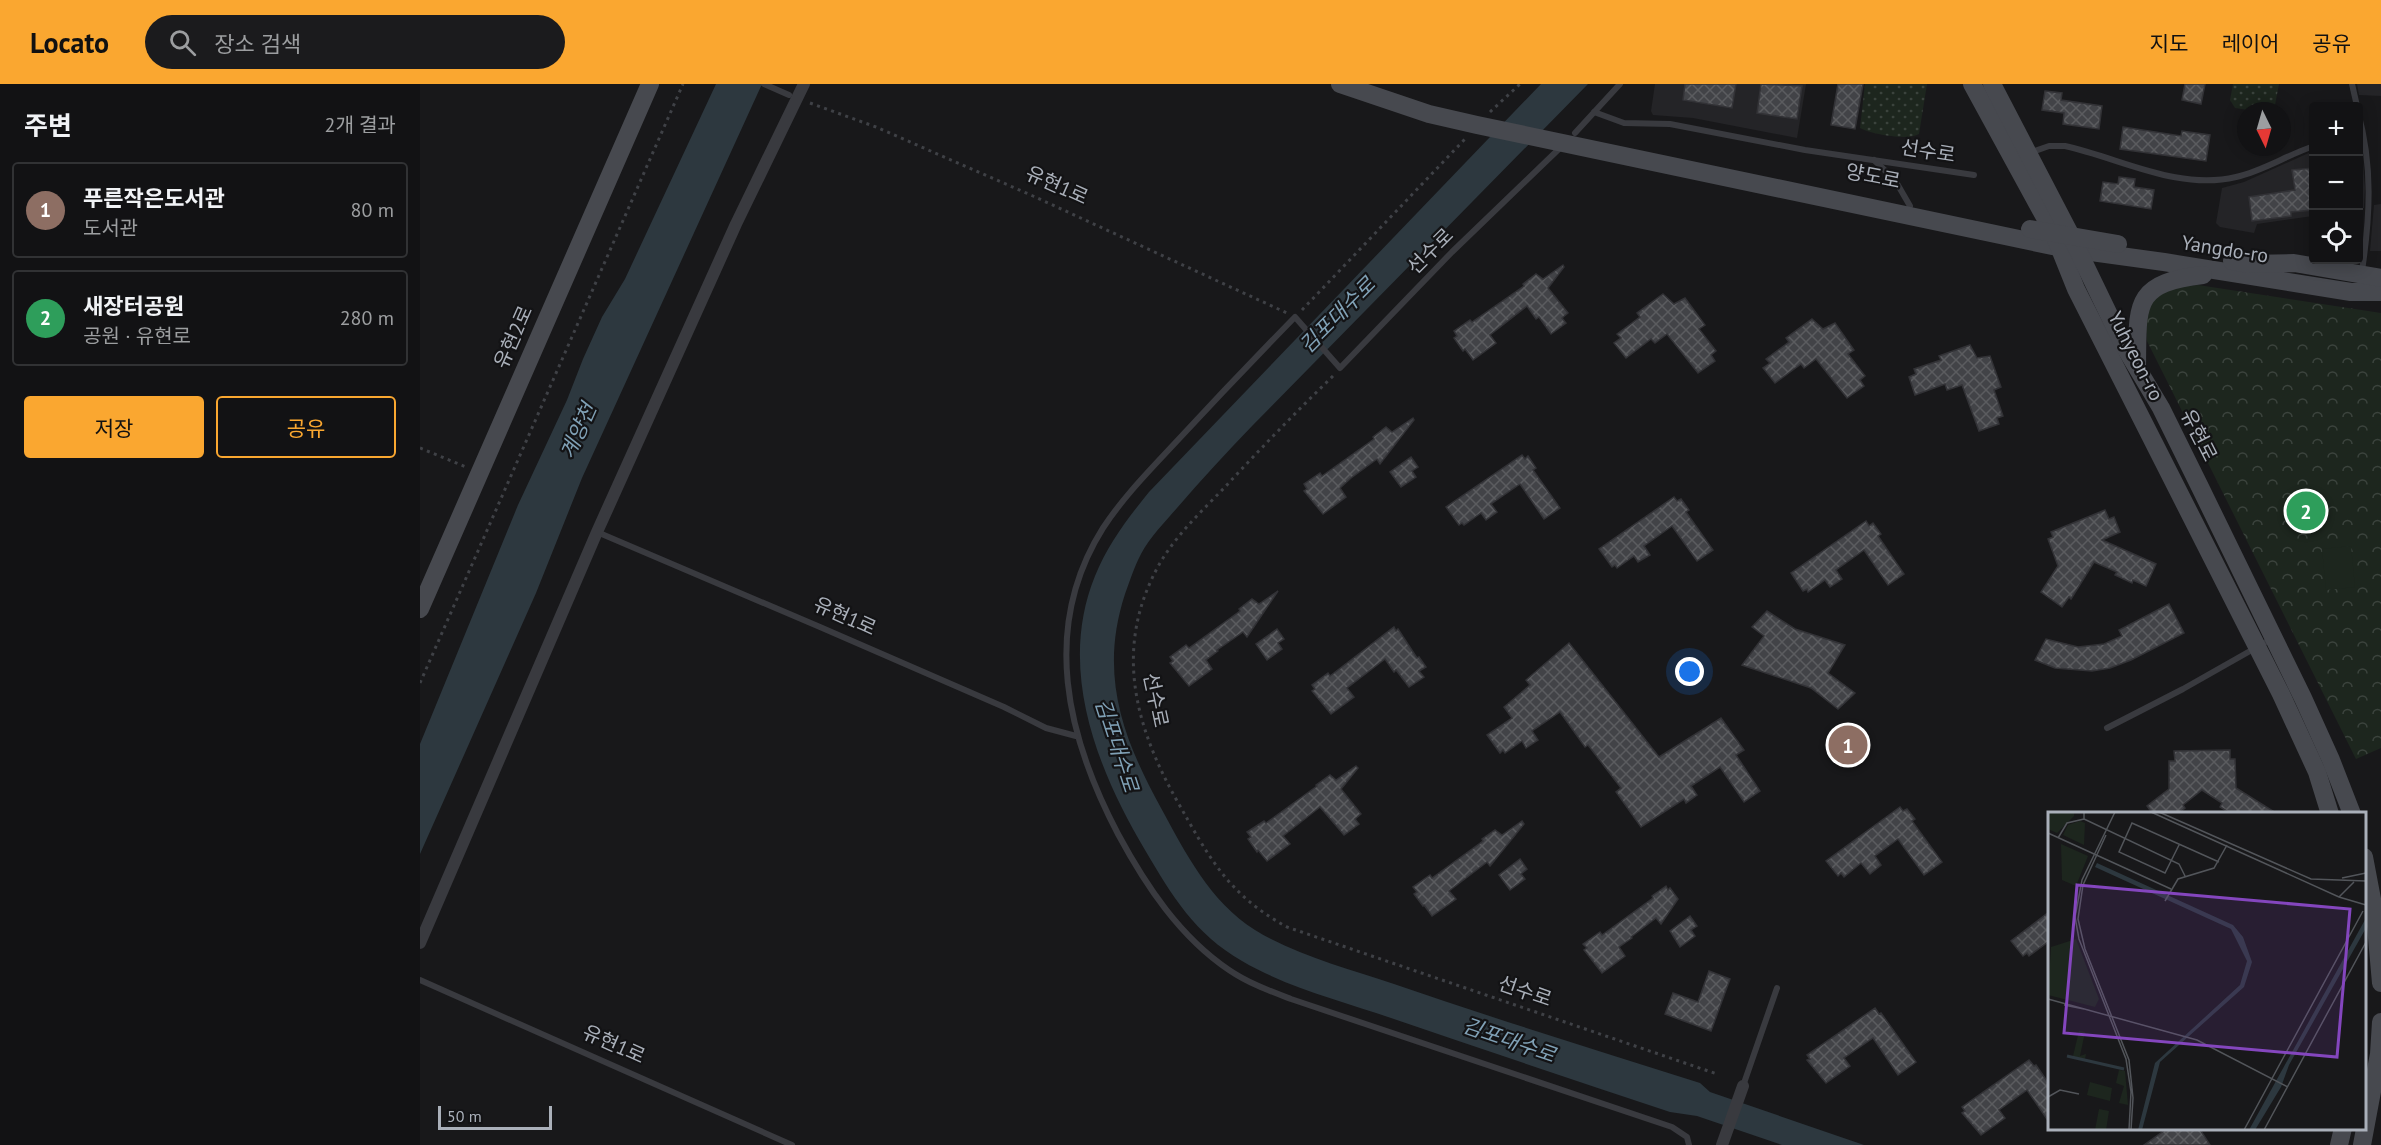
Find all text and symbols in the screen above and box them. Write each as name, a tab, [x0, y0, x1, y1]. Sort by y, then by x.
search box	[145, 15, 565, 69]
text: Locato	[30, 24, 109, 61]
icon: search	[166, 26, 199, 59]
text: 장소 검색	[214, 30, 301, 58]
text: 지도	[2150, 30, 2188, 57]
text: 레이어	[2221, 30, 2279, 57]
text: 공유	[2312, 30, 2351, 57]
north arrow	[2237, 102, 2291, 156]
map controls	[2309, 102, 2363, 264]
button: +	[2309, 102, 2363, 156]
text: 주변	[24, 109, 72, 142]
text: 2개 결과	[325, 112, 396, 138]
street label: 선수로	[1899, 134, 1957, 168]
button: −	[2309, 156, 2363, 210]
street label: 양도로	[1843, 158, 1903, 194]
street label: 유현1로	[1022, 160, 1092, 210]
text: 푸른작은도서관	[83, 184, 225, 212]
text: 1	[40, 197, 51, 223]
text: 80 m	[351, 197, 394, 223]
button: locate	[2309, 210, 2363, 264]
text: 도서관	[83, 215, 138, 241]
street label: 선수로	[1401, 222, 1459, 280]
street label: Yangdo-ro	[2180, 229, 2270, 269]
water label: 김포대수로	[1293, 270, 1382, 359]
text: 새장터공원	[83, 292, 184, 320]
street label: 유현2로	[488, 302, 538, 372]
text: 2	[40, 305, 51, 331]
text: 280 m	[340, 305, 394, 331]
street label: Yuhyeon-ro	[2102, 307, 2170, 405]
text: 공원 · 유현로	[83, 323, 191, 349]
button: 저장	[24, 396, 204, 458]
button: 공유	[216, 396, 396, 458]
water label: 계양천	[554, 397, 603, 463]
street label: 유현로	[2175, 405, 2223, 465]
pin: 2	[2286, 488, 2326, 534]
street label: 유현1로	[810, 591, 880, 641]
your location	[1675, 657, 1704, 686]
street label: 선수로	[1138, 670, 1174, 730]
water label: 김포대수로	[1089, 695, 1145, 797]
pin: 1	[1828, 722, 1868, 768]
inset map	[2048, 812, 2366, 1130]
street label: 선수로	[1495, 970, 1555, 1012]
water label: 김포대수로	[1459, 1012, 1561, 1069]
street label: 유현1로	[579, 1019, 649, 1069]
scale bar	[438, 1103, 552, 1130]
text: 50 m	[447, 1106, 482, 1126]

